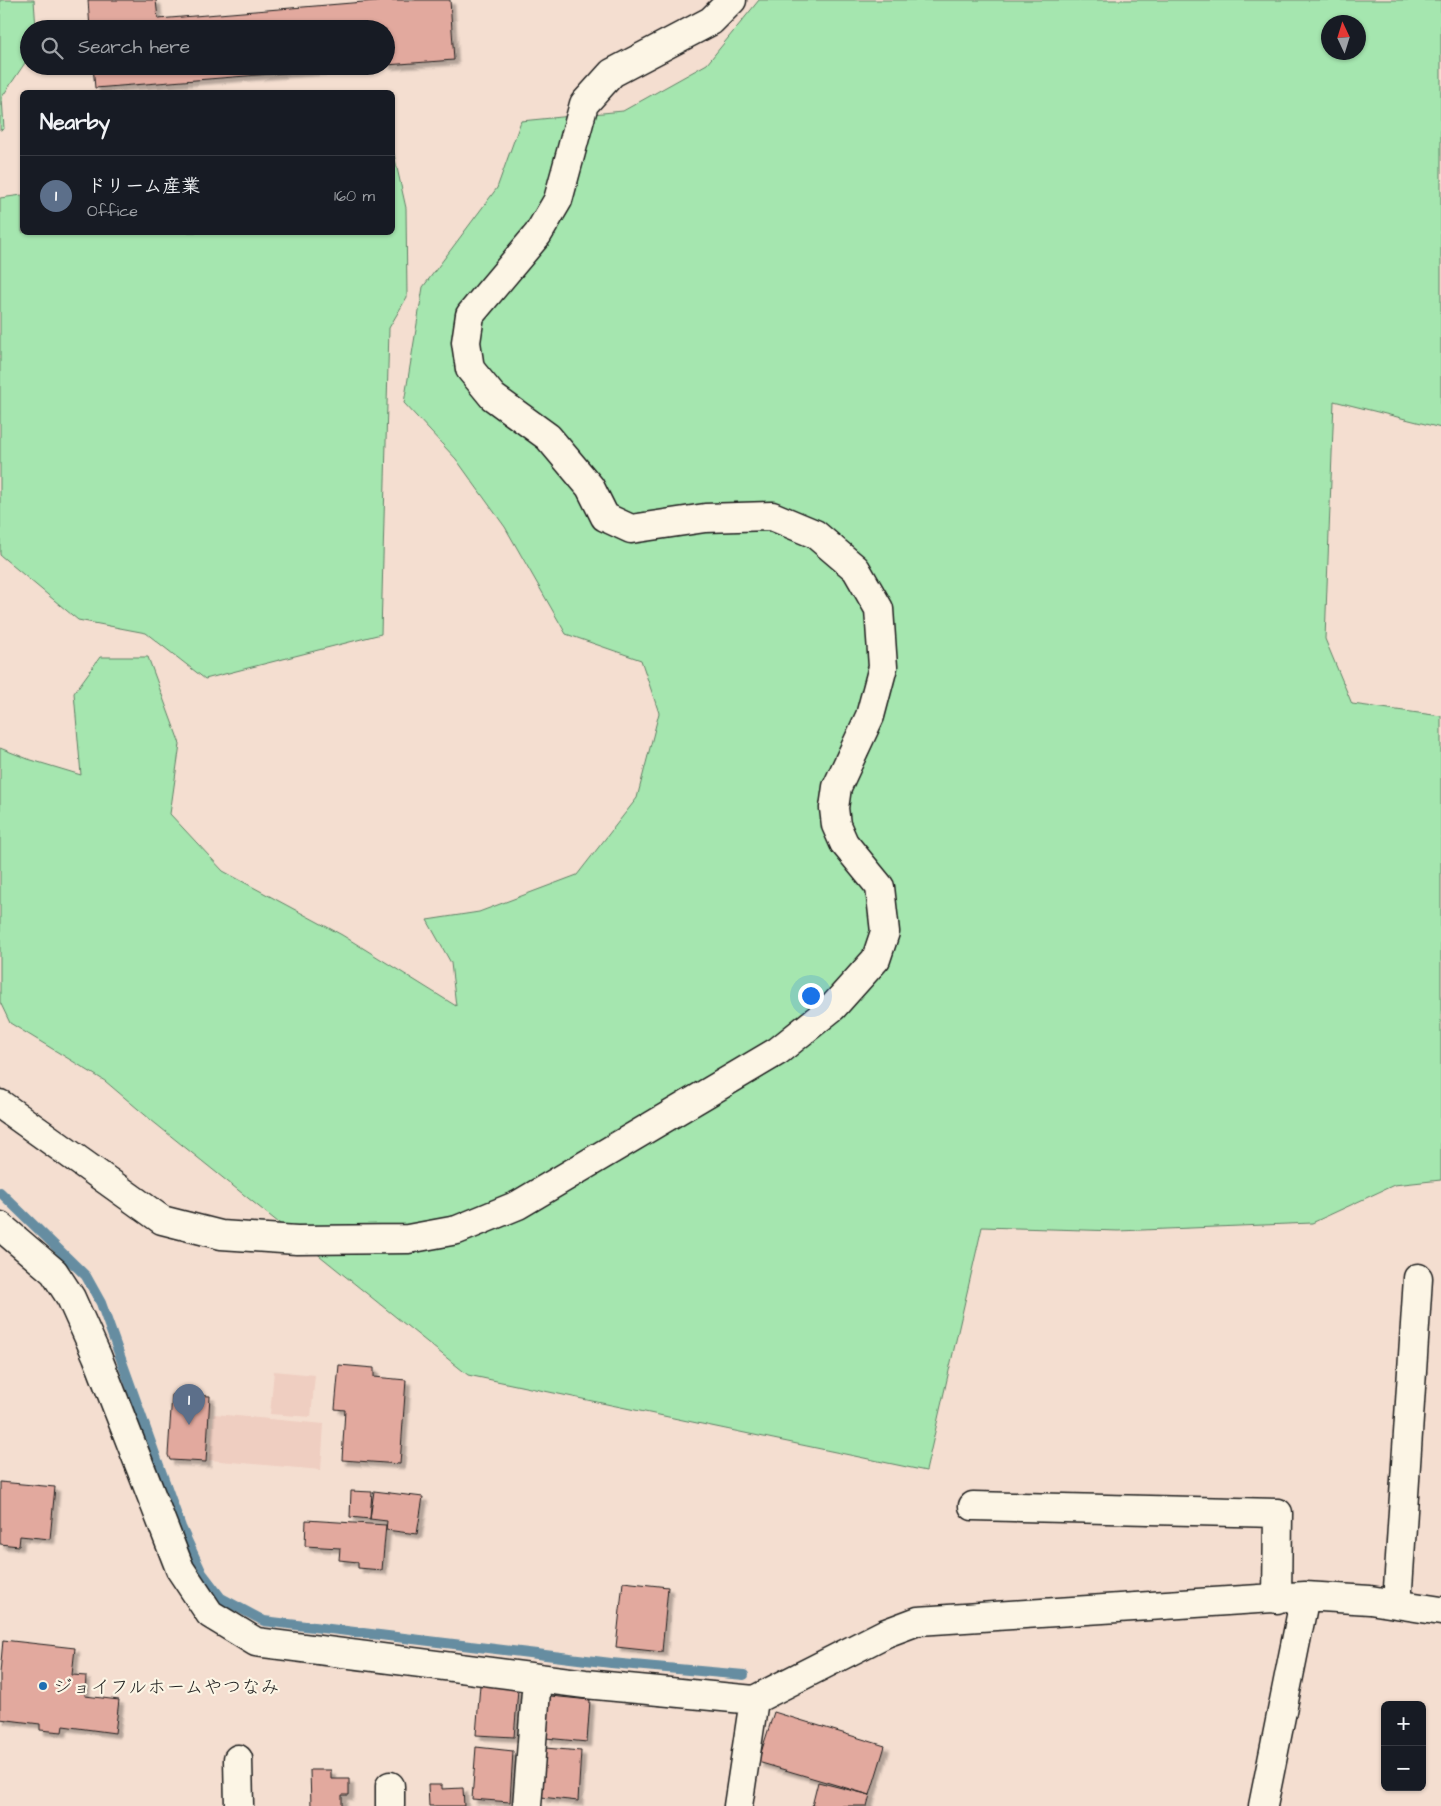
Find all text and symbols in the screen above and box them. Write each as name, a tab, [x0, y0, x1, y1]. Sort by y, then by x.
north arrow	[1321, 15, 1366, 60]
search box	[20, 20, 395, 75]
icon: search	[38, 34, 66, 62]
text: Search here	[78, 34, 190, 61]
text: Nearby	[40, 108, 110, 137]
text: ドリーム産業	[87, 173, 200, 200]
text: 1	[55, 185, 57, 207]
text: 160 m	[334, 185, 375, 207]
text: Office	[87, 200, 138, 222]
your location	[798, 983, 824, 1009]
pin: 1	[173, 1384, 205, 1425]
place label: ジョイフルホームやつなみ	[53, 1674, 279, 1701]
marker: ジョイフルホームやつなみ	[37, 1680, 49, 1692]
map controls	[1381, 1701, 1426, 1791]
button: +	[1381, 1701, 1426, 1746]
button: −	[1381, 1746, 1426, 1791]

